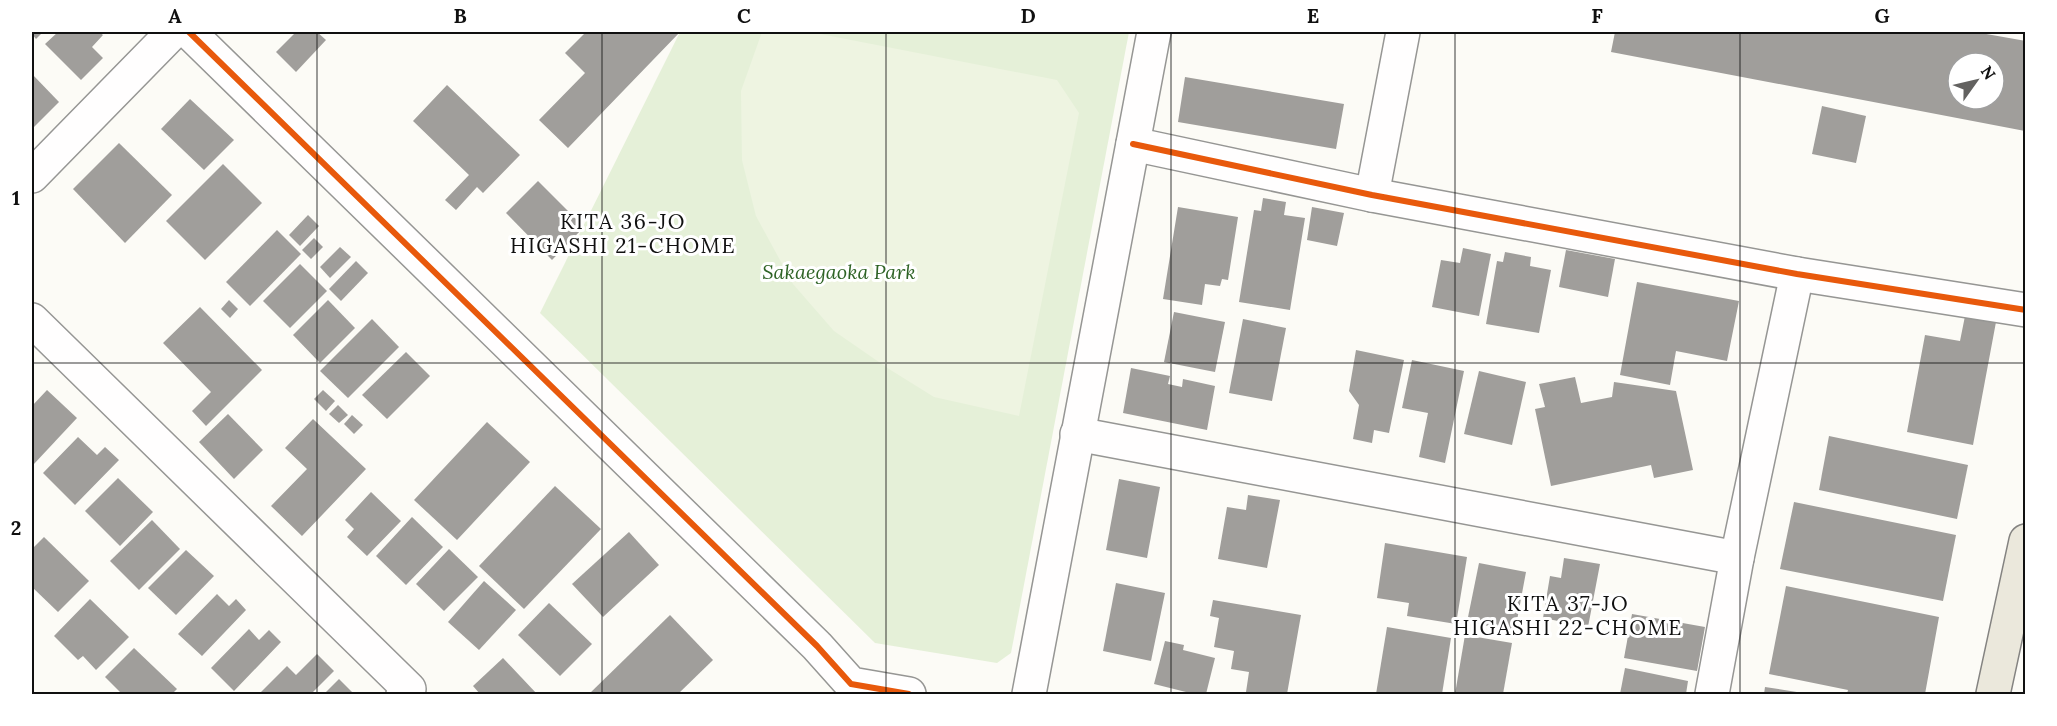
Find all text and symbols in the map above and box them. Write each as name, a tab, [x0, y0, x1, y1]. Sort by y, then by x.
text: A	[168, 3, 182, 28]
text: B	[453, 3, 467, 28]
text: C	[737, 3, 751, 28]
text: D	[1020, 3, 1036, 28]
text: E	[1307, 3, 1319, 28]
text: F	[1591, 3, 1603, 28]
text: G	[1874, 3, 1890, 28]
north arrow	[1946, 51, 2006, 111]
text: N	[1977, 62, 2000, 83]
text: 1	[12, 185, 20, 210]
district label: KITA 36-JO HIGASHI 21-CHOME	[510, 208, 736, 259]
park label: Sakaegaoka Park	[762, 259, 916, 284]
text: 2	[11, 515, 21, 540]
district label: KITA 37-JO HIGASHI 22-CHOME	[1453, 590, 1683, 641]

